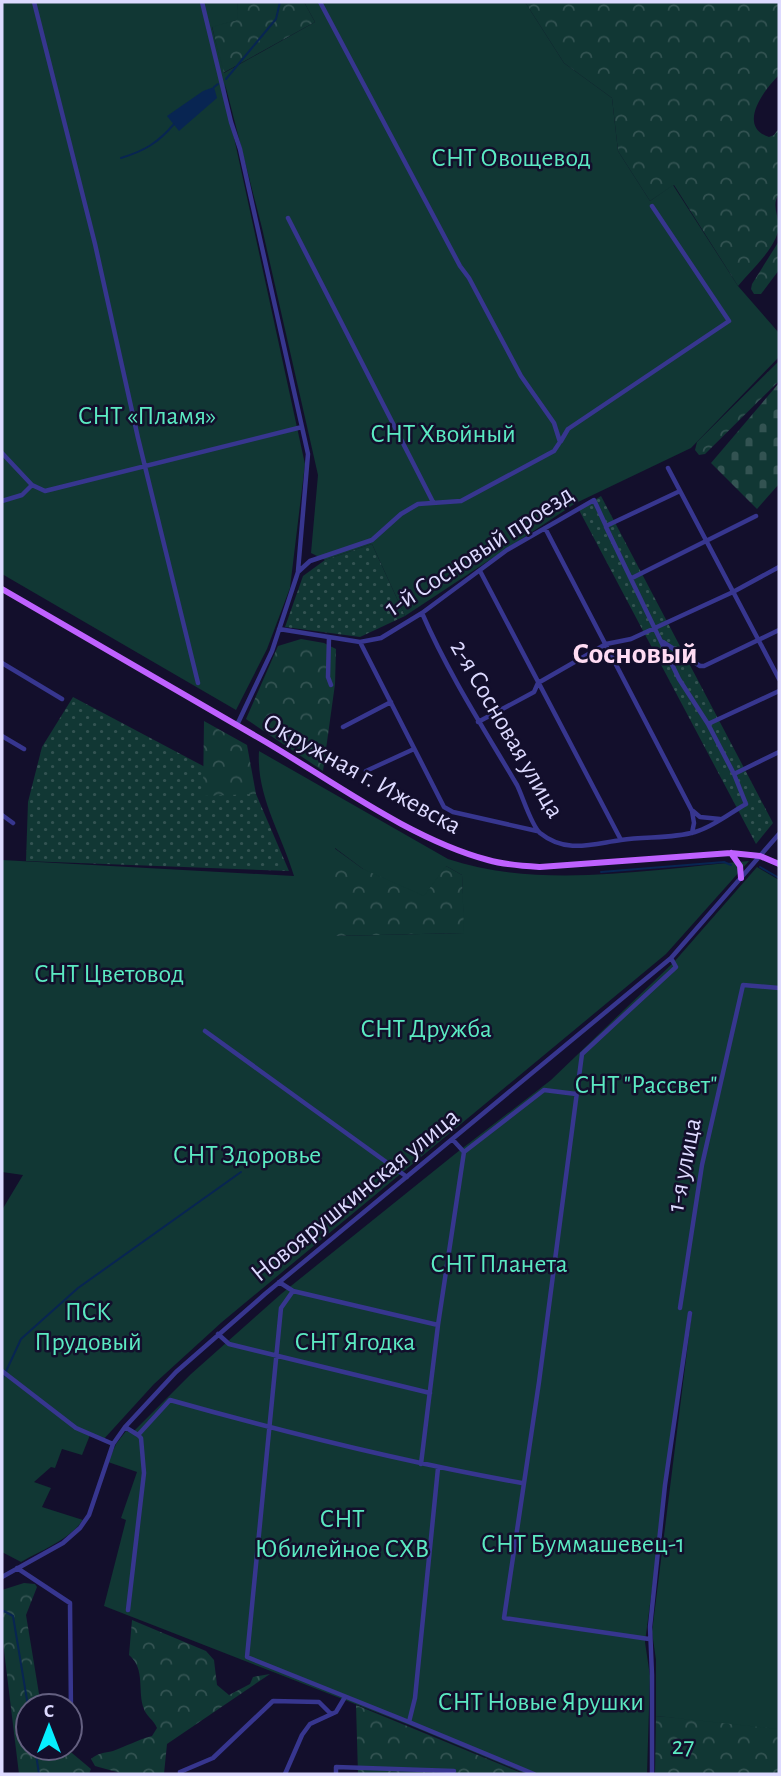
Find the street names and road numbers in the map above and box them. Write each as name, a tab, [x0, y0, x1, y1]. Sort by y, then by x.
street label: 1-й Сосновый проезд	[380, 481, 578, 621]
street label: 2-я Сосновая улица	[445, 635, 569, 823]
street label: Окружная г. Ижевска	[259, 709, 465, 839]
street label: Новоярушкинская улица	[246, 1103, 464, 1287]
street label: 1-я улица	[662, 1116, 706, 1214]

